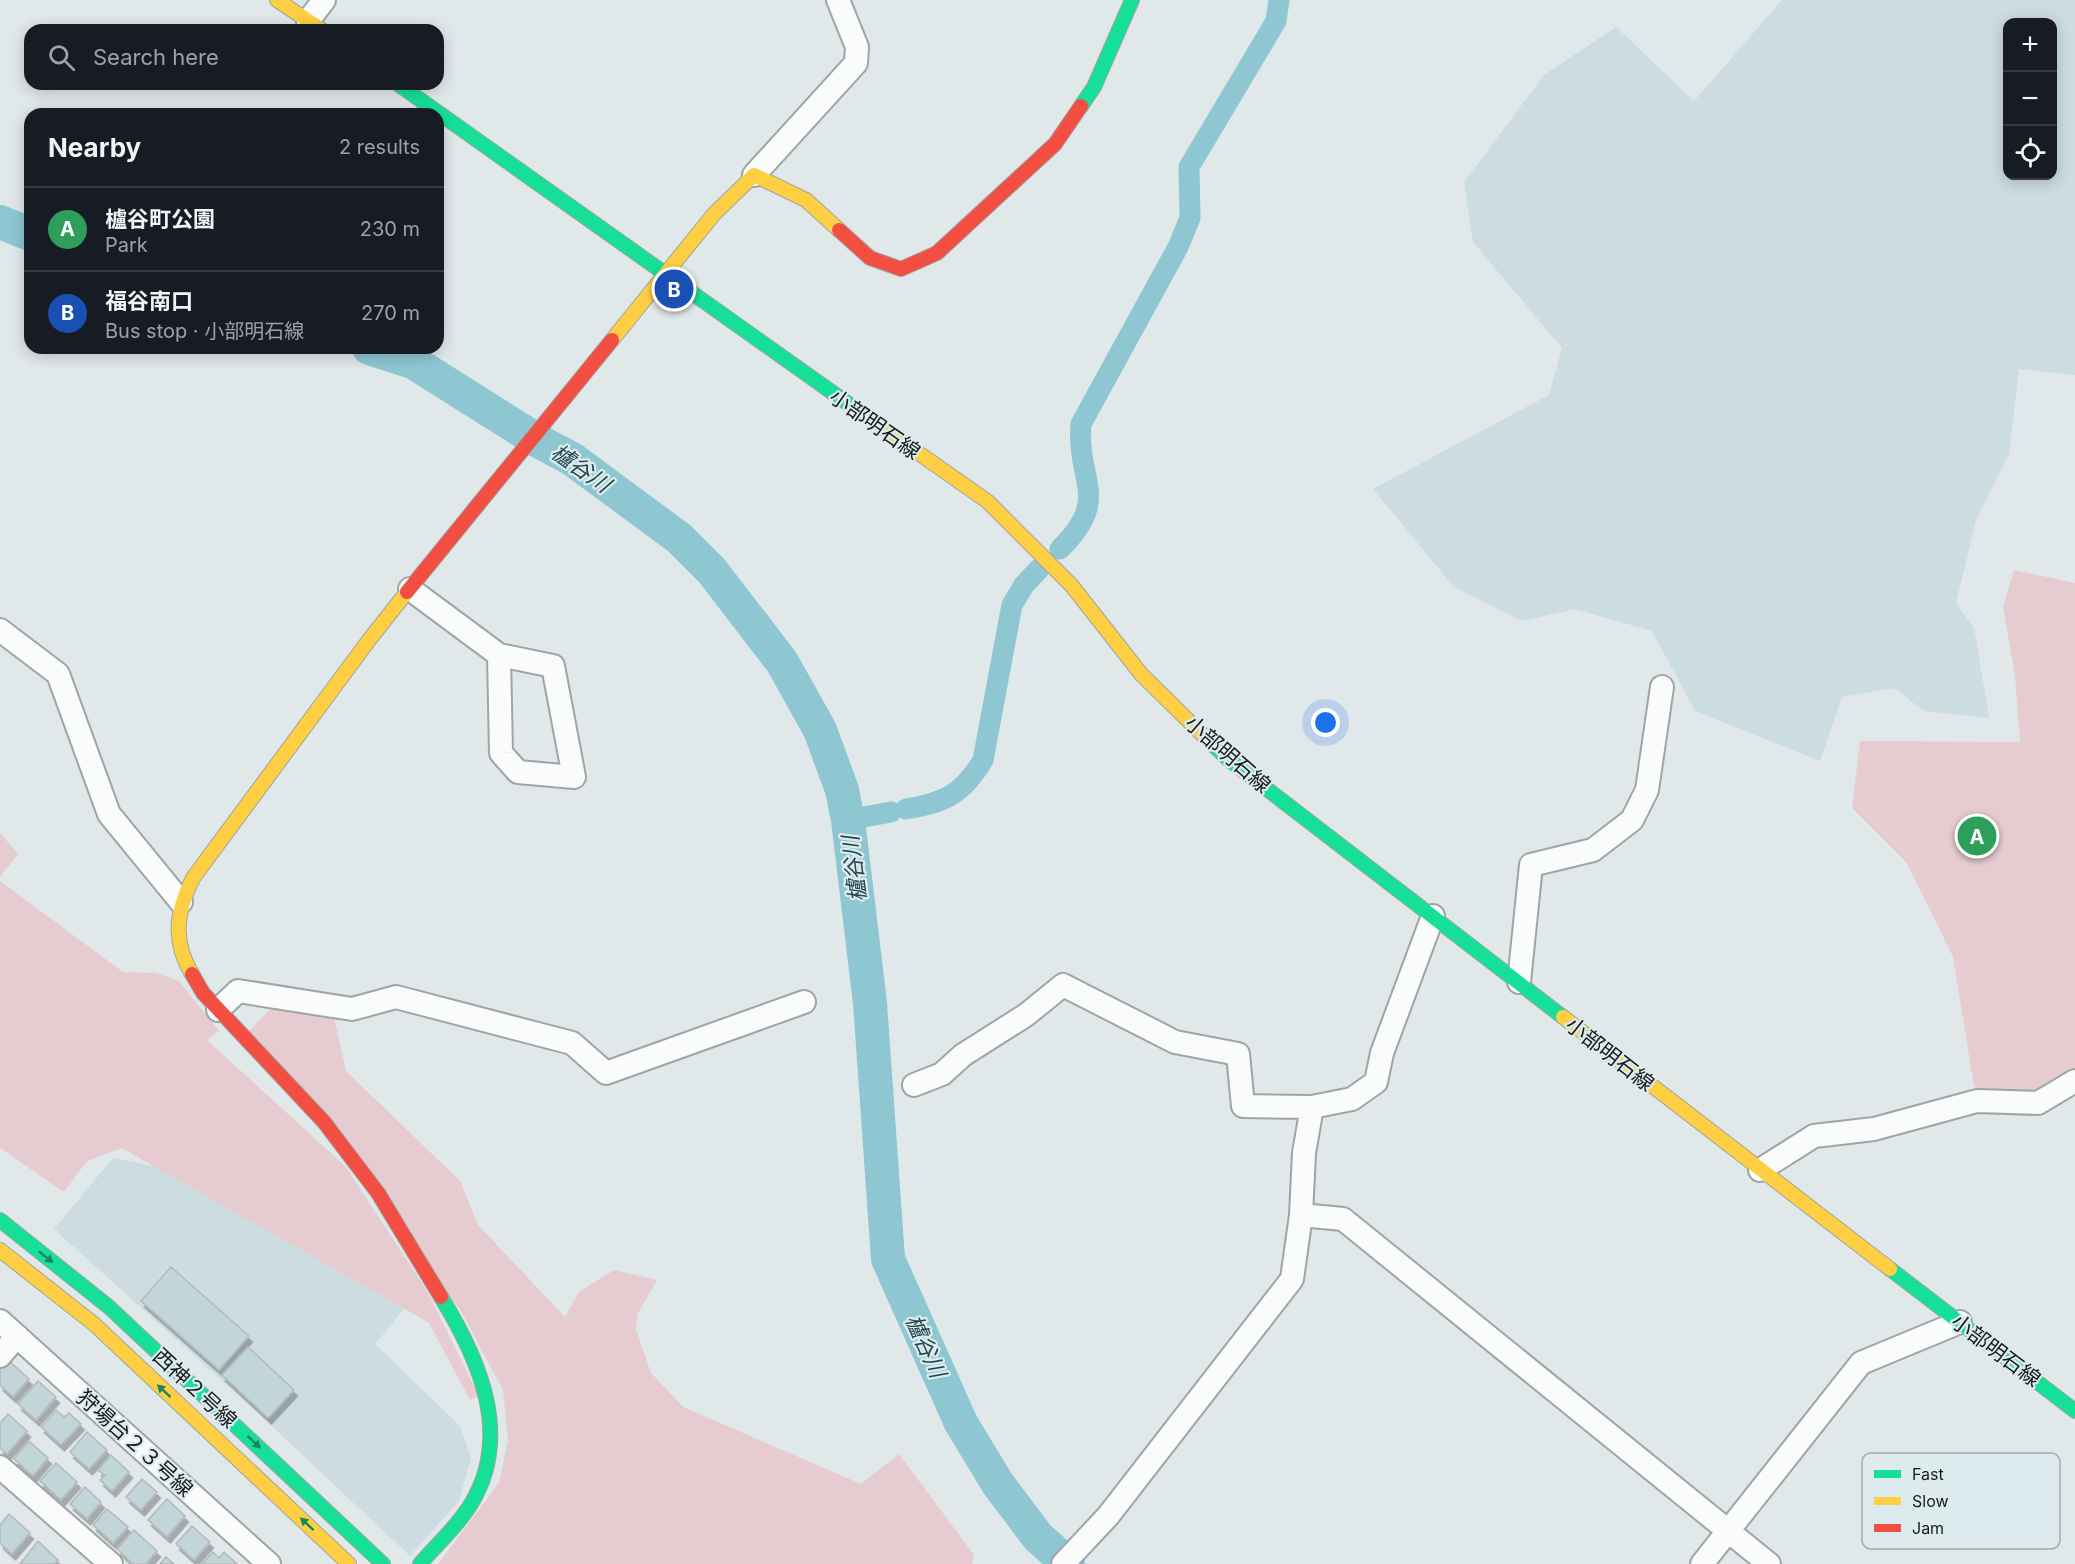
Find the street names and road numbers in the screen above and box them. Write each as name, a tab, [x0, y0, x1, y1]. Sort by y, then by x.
street label: 小部明石線	[825, 384, 925, 464]
street label: 小部明石線	[1180, 710, 1276, 798]
street label: 小部明石線	[1561, 1012, 1659, 1096]
street label: 小部明石線	[1947, 1308, 2045, 1392]
street label: 西神２号線	[148, 1343, 242, 1433]
street label: 狩場台２３号線	[72, 1385, 198, 1501]

